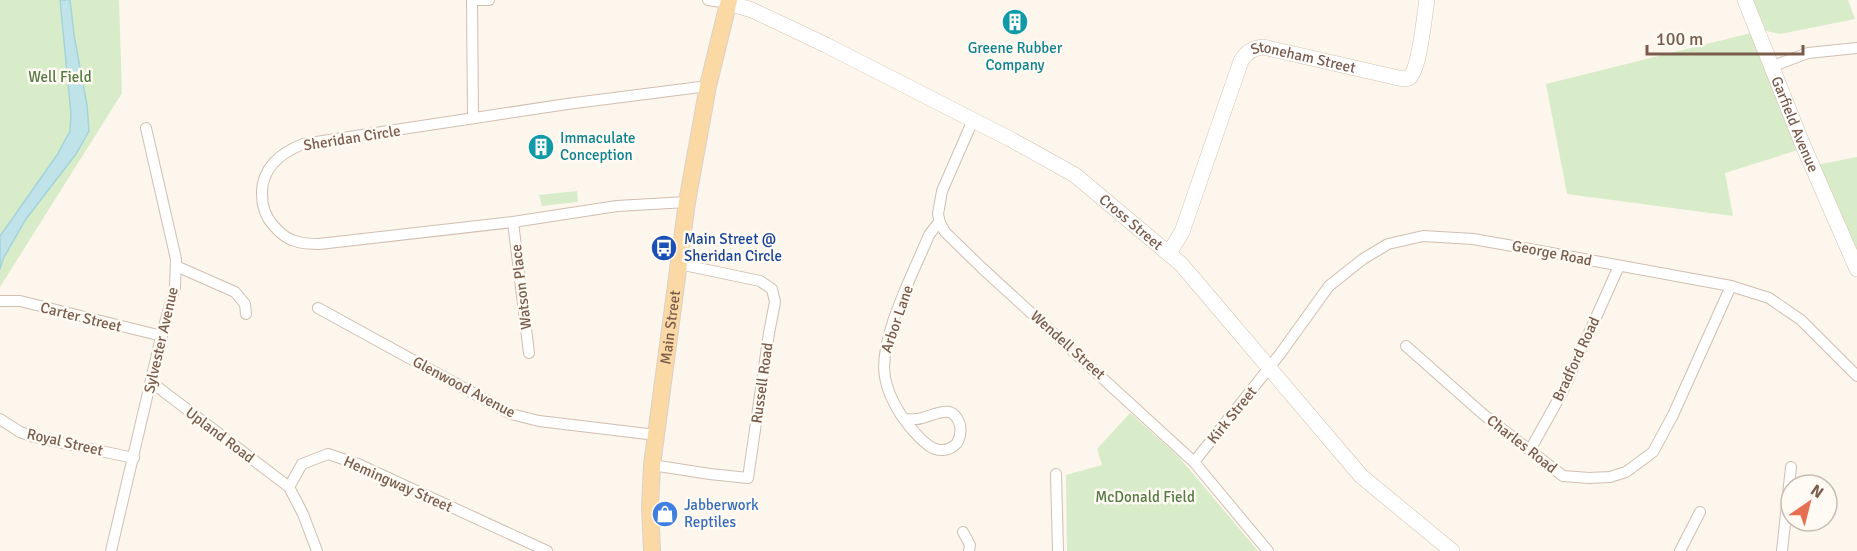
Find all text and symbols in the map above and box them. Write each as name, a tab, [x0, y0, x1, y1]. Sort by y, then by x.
building icon: Greene Rubber Company	[1000, 7, 1030, 37]
scale bar	[1647, 18, 1803, 56]
text: 100 m	[1656, 28, 1703, 50]
street label: Stoneham Street	[1248, 38, 1357, 77]
place label: Greene Rubber Company	[968, 39, 1063, 74]
park label: Well Field	[28, 68, 92, 86]
street label: Garfield Avenue	[1767, 74, 1823, 175]
street label: Sheridan Circle	[302, 121, 402, 155]
place label: Immaculate Conception	[560, 129, 636, 164]
building icon: Immaculate Conception	[526, 132, 556, 162]
street label: Cross Street	[1095, 190, 1167, 254]
place label: Main Street @ Sheridan Circle	[684, 230, 782, 265]
bus stop icon: Main Street @ Sheridan Circle	[649, 233, 679, 263]
street label: George Road	[1510, 236, 1594, 270]
street label: Watson Place	[507, 243, 535, 331]
street label: Arbor Lane	[877, 283, 917, 355]
street label: Sylvester Avenue	[140, 285, 182, 395]
street label: Main Street	[656, 289, 684, 365]
street label: Carter Street	[39, 298, 123, 336]
street label: Wendell Street	[1027, 307, 1109, 383]
street label: Bradford Road	[1549, 314, 1603, 404]
street label: Russell Road	[747, 341, 777, 425]
street label: Glenwood Avenue	[410, 352, 518, 422]
street label: Kirk Street	[1203, 383, 1261, 447]
street label: Upland Road	[182, 403, 258, 467]
street label: Charles Road	[1483, 411, 1561, 477]
street label: Royal Street	[25, 425, 105, 459]
street label: Hemingway Street	[341, 452, 455, 516]
north arrow	[1779, 473, 1839, 533]
text: N	[1807, 480, 1827, 503]
park label: McDonald Field	[1095, 488, 1195, 506]
place label: Jabberwork Reptiles	[684, 496, 759, 531]
shop icon: Jabberwork Reptiles	[650, 499, 680, 529]

